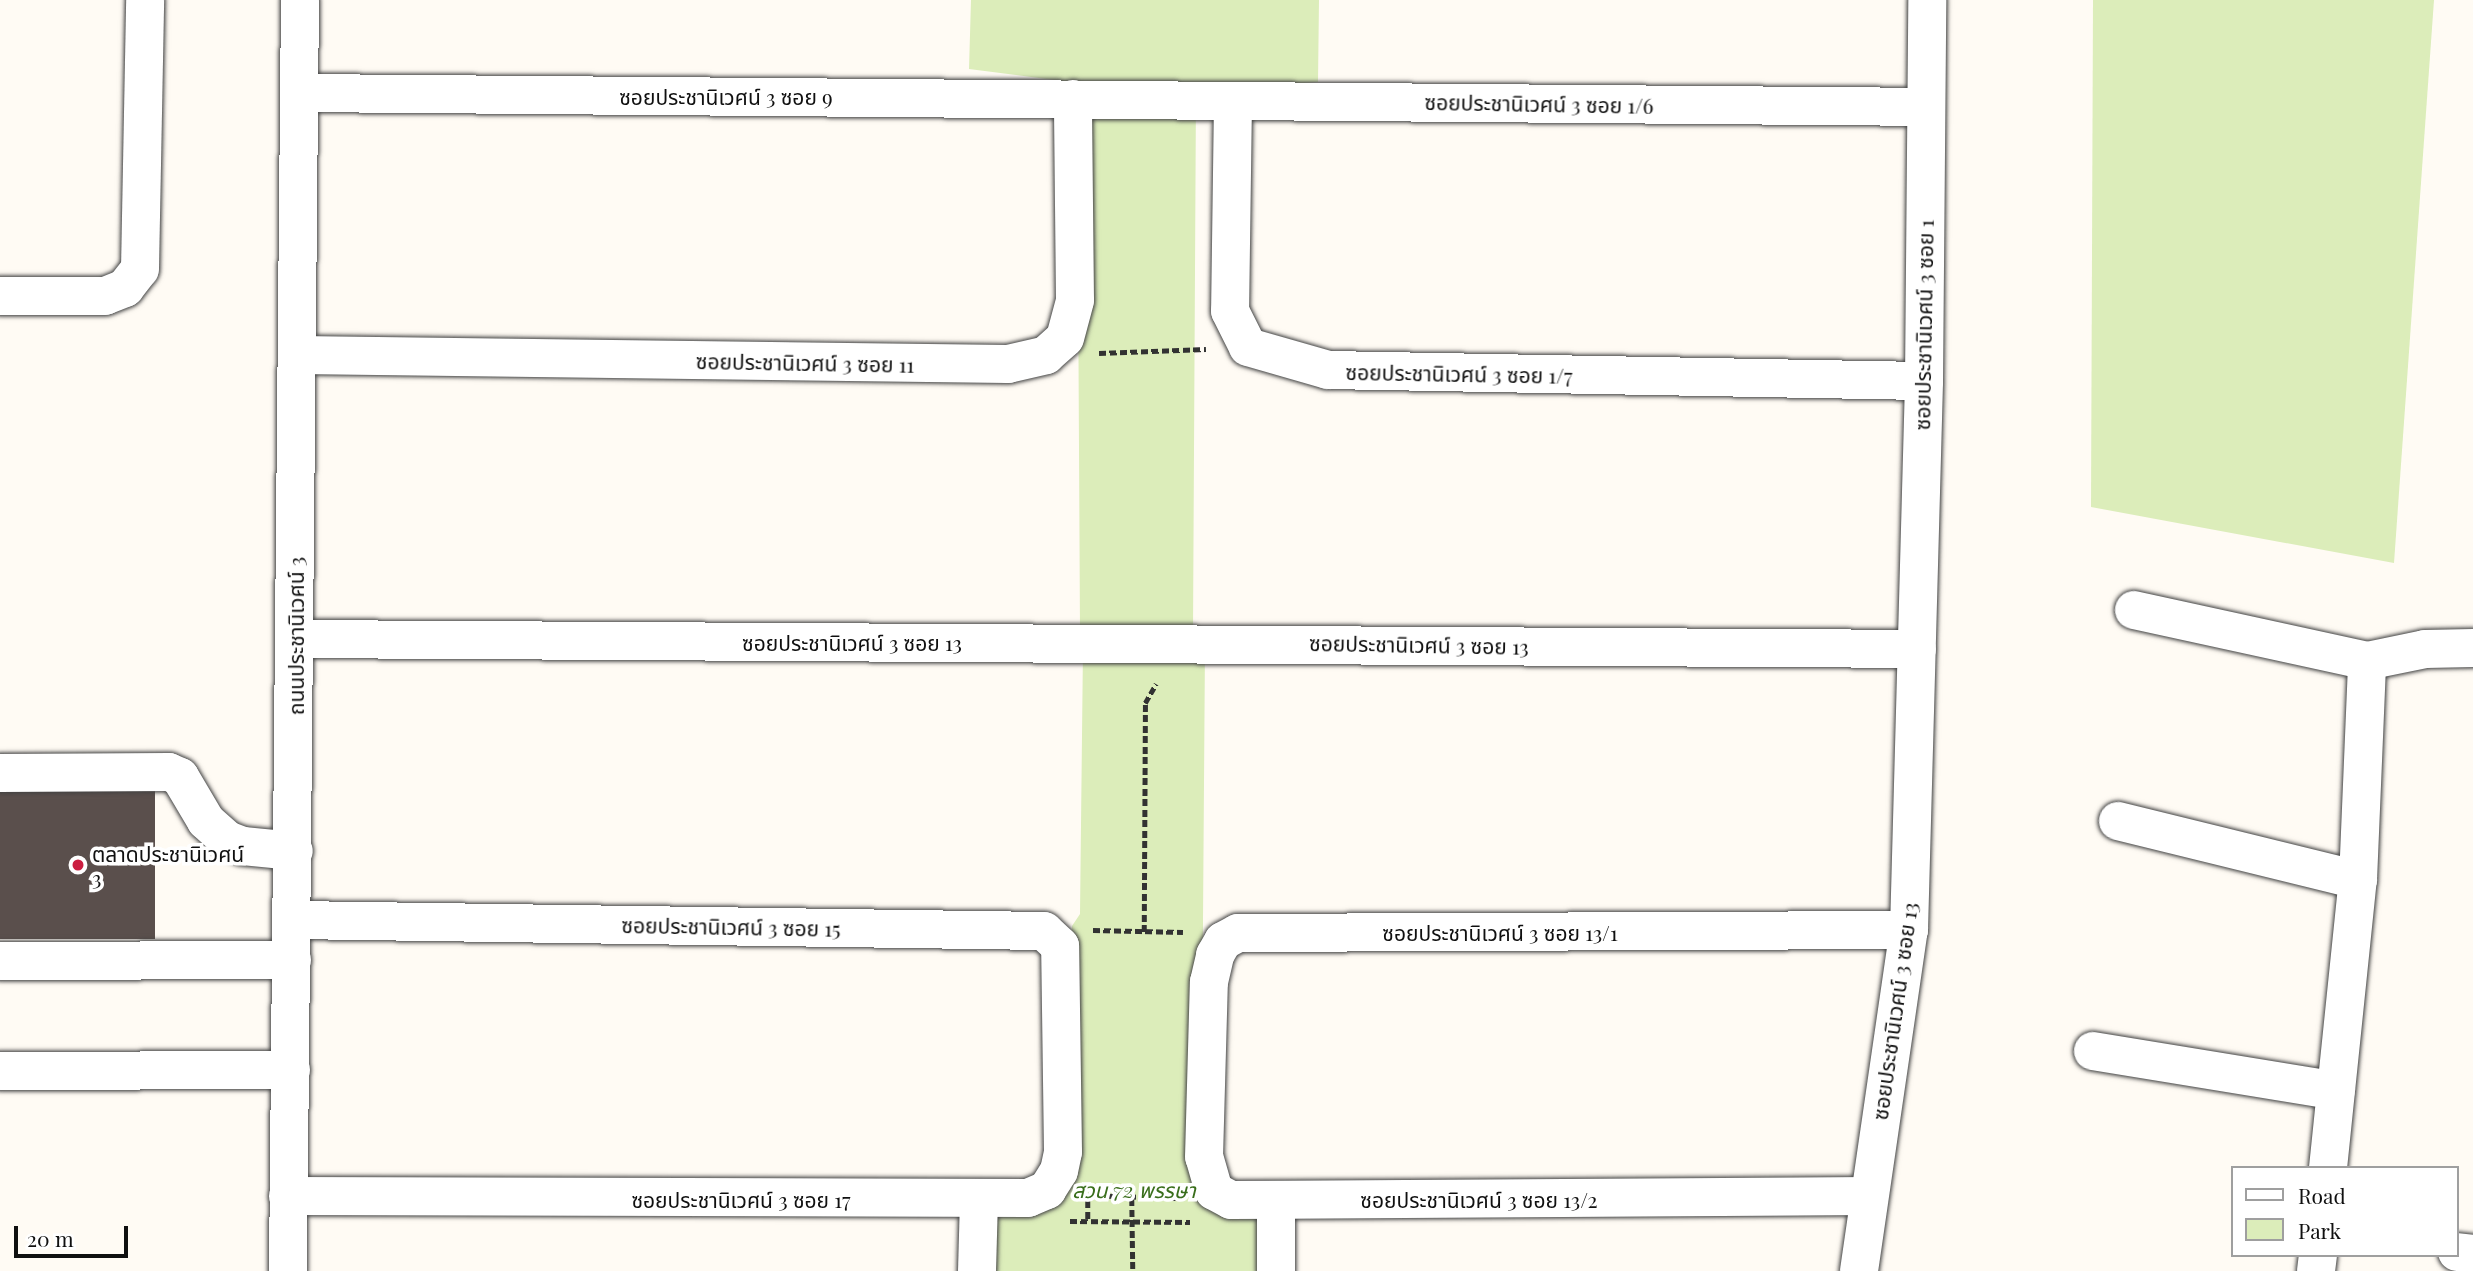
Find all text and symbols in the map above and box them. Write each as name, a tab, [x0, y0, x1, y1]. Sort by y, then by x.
street label: ซอยประชานิเวศน์ 3 ซอย 9	[619, 83, 833, 109]
street label: ซอยประชานิเวศน์ 3 ซอย 1/6	[1424, 88, 1654, 118]
street label: ซอยประชานิเวศน์ 3 ซอย 1	[1909, 219, 1937, 431]
street label: ซอยประชานิเวศน์ 3 ซอย 11	[696, 347, 914, 377]
street label: ซอยประชานิเวศน์ 3 ซอย 1/7	[1345, 358, 1573, 388]
street label: ถนนประชานิเวศน์ 3	[282, 557, 308, 715]
street label: ซอยประชานิเวศน์ 3 ซอย 13	[742, 629, 962, 655]
street label: ซอยประชานิเวศน์ 3 ซอย 13	[1309, 629, 1529, 659]
place label: ตลาดประชานิเวศน์ 3	[92, 840, 244, 890]
marker: ตลาดประชานิเวศน์ 3	[70, 857, 86, 873]
street label: ซอยประชานิเวศน์ 3 ซอย 13	[1866, 900, 1922, 1122]
street label: ซอยประชานิเวศน์ 3 ซอย 15	[621, 911, 841, 941]
street label: ซอยประชานิเวศน์ 3 ซอย 13/1	[1382, 919, 1618, 945]
legend	[2232, 1166, 2459, 1257]
park label: สวน 72 พรรษา	[1072, 1176, 1196, 1202]
text: Road	[2298, 1181, 2346, 1209]
street label: ซอยประชานิเวศน์ 3 ซอย 17	[631, 1186, 851, 1212]
street label: ซอยประชานิเวศน์ 3 ซอย 13/2	[1360, 1186, 1598, 1212]
scale bar	[18, 1212, 131, 1256]
text: Park	[2298, 1216, 2341, 1244]
text: 20 m	[27, 1224, 74, 1252]

